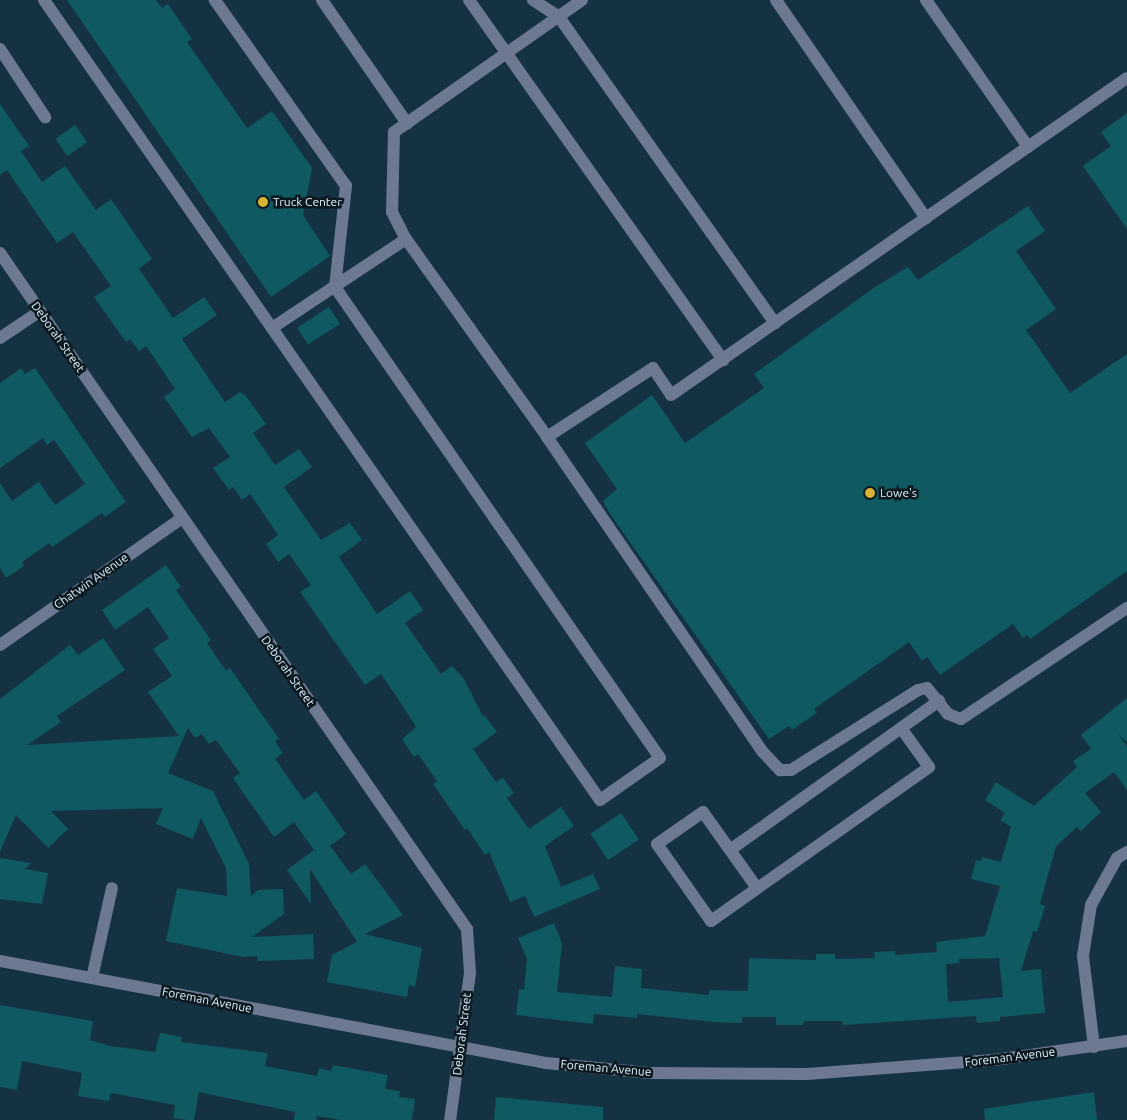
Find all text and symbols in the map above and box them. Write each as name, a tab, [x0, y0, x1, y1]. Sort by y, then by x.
place label: Truck Center	[273, 195, 342, 209]
marker: Truck Center	[257, 196, 269, 208]
street label: Deborah Street	[28, 299, 88, 375]
place label: Lowe's	[880, 486, 917, 500]
marker: Lowe's	[864, 487, 876, 499]
street label: Chatwin Avenue	[51, 550, 131, 612]
street label: Deborah Street	[258, 633, 318, 709]
street label: Foreman Avenue	[161, 984, 253, 1016]
street label: Deborah Street	[450, 992, 474, 1076]
street label: Foreman Avenue	[964, 1044, 1056, 1070]
street label: Foreman Avenue	[560, 1057, 652, 1079]

